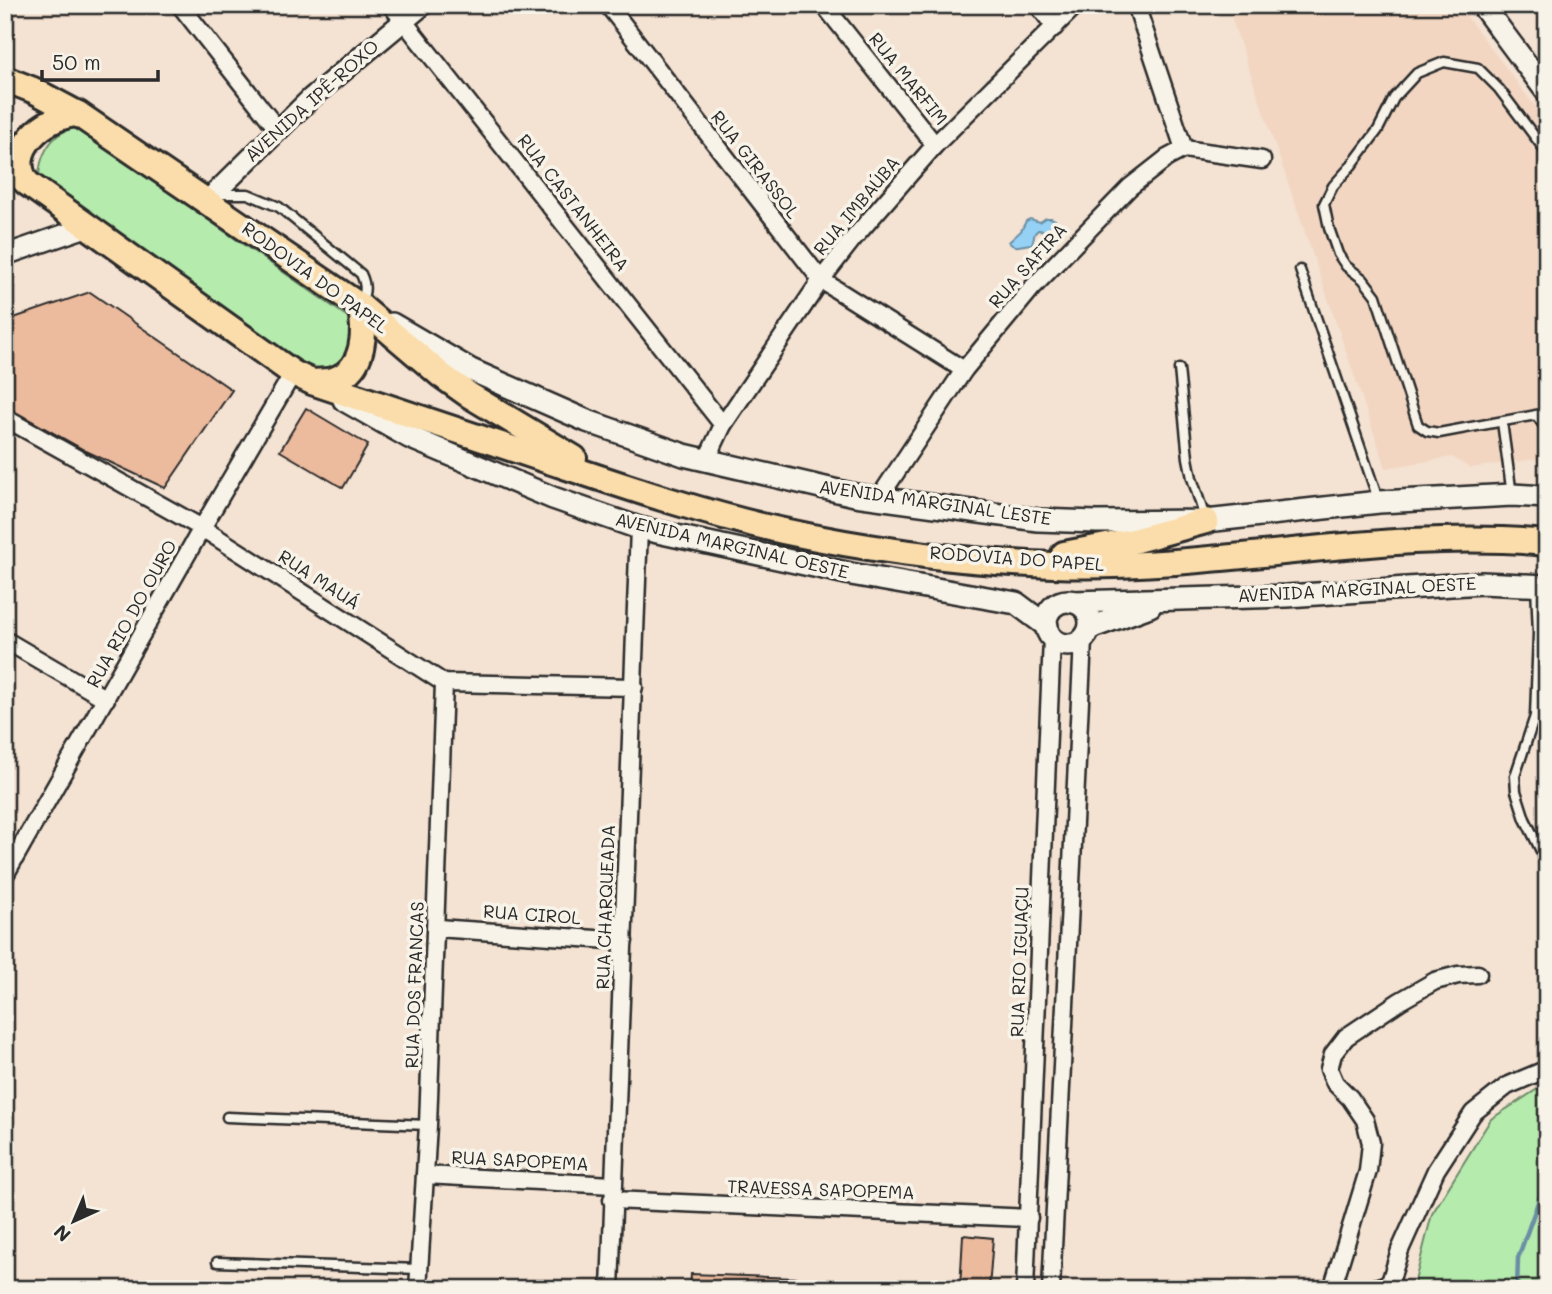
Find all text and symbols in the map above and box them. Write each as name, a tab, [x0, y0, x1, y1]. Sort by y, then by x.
street label: RUA MARFIM	[864, 27, 953, 130]
street label: AVENIDA IPÊ-ROXO	[239, 34, 383, 167]
scale bar	[42, 38, 158, 82]
text: 50 m	[52, 48, 101, 75]
street label: RUA GIRASSOL	[706, 105, 806, 224]
street label: RUA CASTANHEIRA	[513, 129, 635, 276]
street label: RUA IMBAÚBA	[808, 151, 905, 260]
street label: RODOVIA DO PAPEL	[238, 216, 394, 339]
street label: RUA SAFIRA	[983, 218, 1072, 313]
street label: AVENIDA MARGINAL LESTE	[818, 474, 1053, 530]
street label: AVENIDA MARGINAL OESTE	[613, 506, 851, 584]
street label: RUA RIO DO OURO	[80, 535, 182, 692]
street label: RODOVIA DO PAPEL	[929, 540, 1106, 576]
street label: RUA MAUÁ	[274, 544, 365, 615]
street label: AVENIDA MARGINAL OESTE	[1237, 571, 1477, 607]
street label: RUA CHARQUEADA	[590, 824, 620, 990]
street label: RUA RIO IGUAÇU	[1004, 886, 1034, 1038]
street label: RUA CIROL	[482, 899, 582, 929]
street label: RUA DOS FRANCAS	[399, 901, 429, 1069]
street label: RUA SAPOPEMA	[451, 1144, 589, 1176]
street label: TRAVESSA SAPOPEMA	[727, 1174, 915, 1204]
north arrow	[38, 1186, 108, 1256]
text: N	[48, 1220, 76, 1248]

